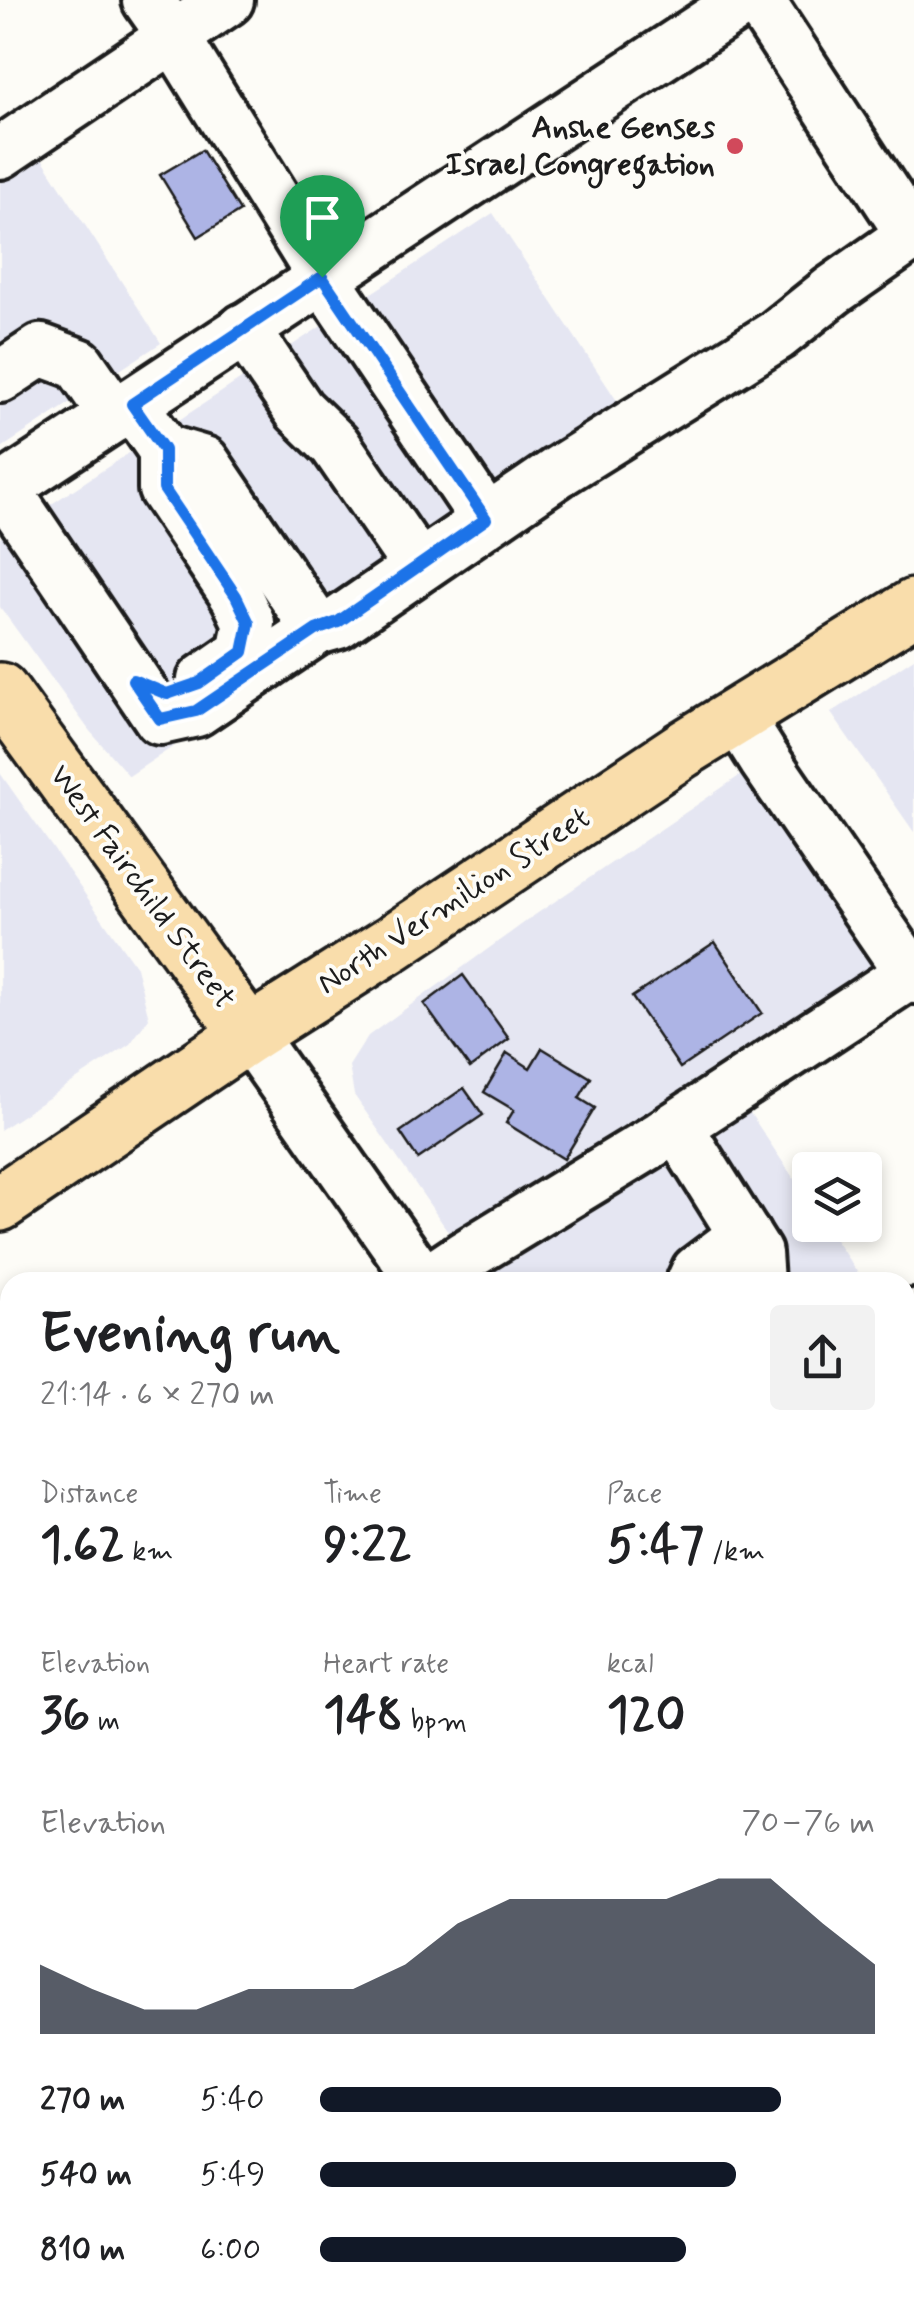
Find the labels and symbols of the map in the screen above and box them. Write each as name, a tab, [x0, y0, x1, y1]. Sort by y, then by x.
place label: Anshe Genses Israel Congregation	[445, 107, 716, 190]
marker: Anshe Genses Israel Congregation	[724, 135, 746, 157]
pin	[280, 175, 365, 278]
street label: West Fairchild Street	[39, 756, 245, 1018]
street label: North Vermilion Street	[310, 797, 598, 1005]

